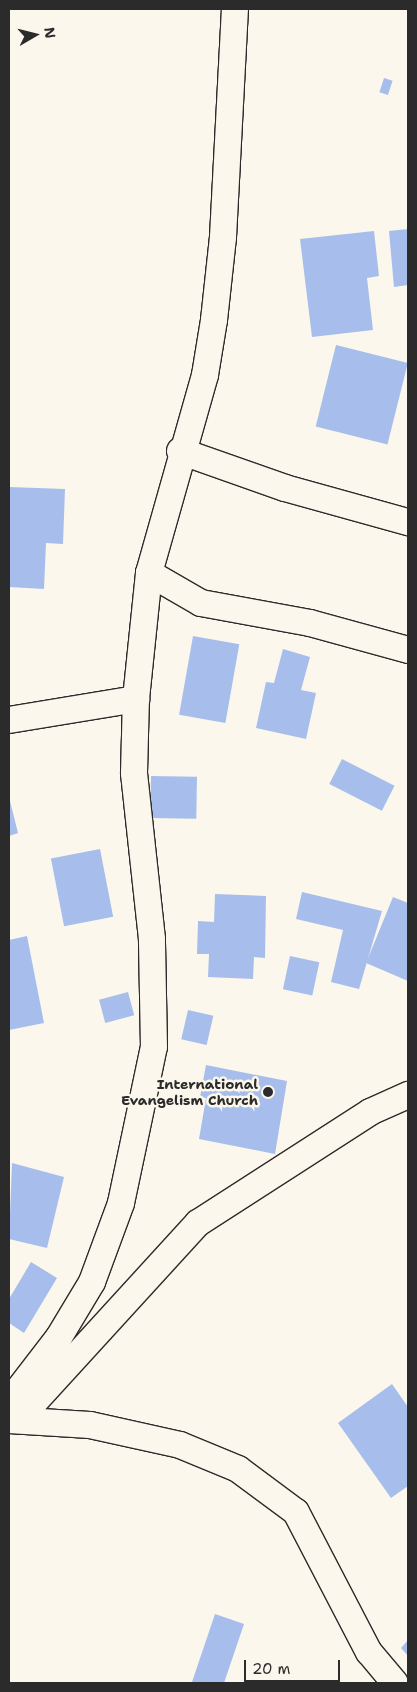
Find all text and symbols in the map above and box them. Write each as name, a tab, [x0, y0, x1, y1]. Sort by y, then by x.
north arrow	[10, 10, 60, 60]
text: N	[40, 26, 60, 40]
place label: International Evangelism Church	[121, 1076, 258, 1108]
marker: International Evangelism Church	[262, 1086, 274, 1098]
scale bar	[247, 1650, 343, 1682]
text: 20 m	[252, 1659, 291, 1679]

